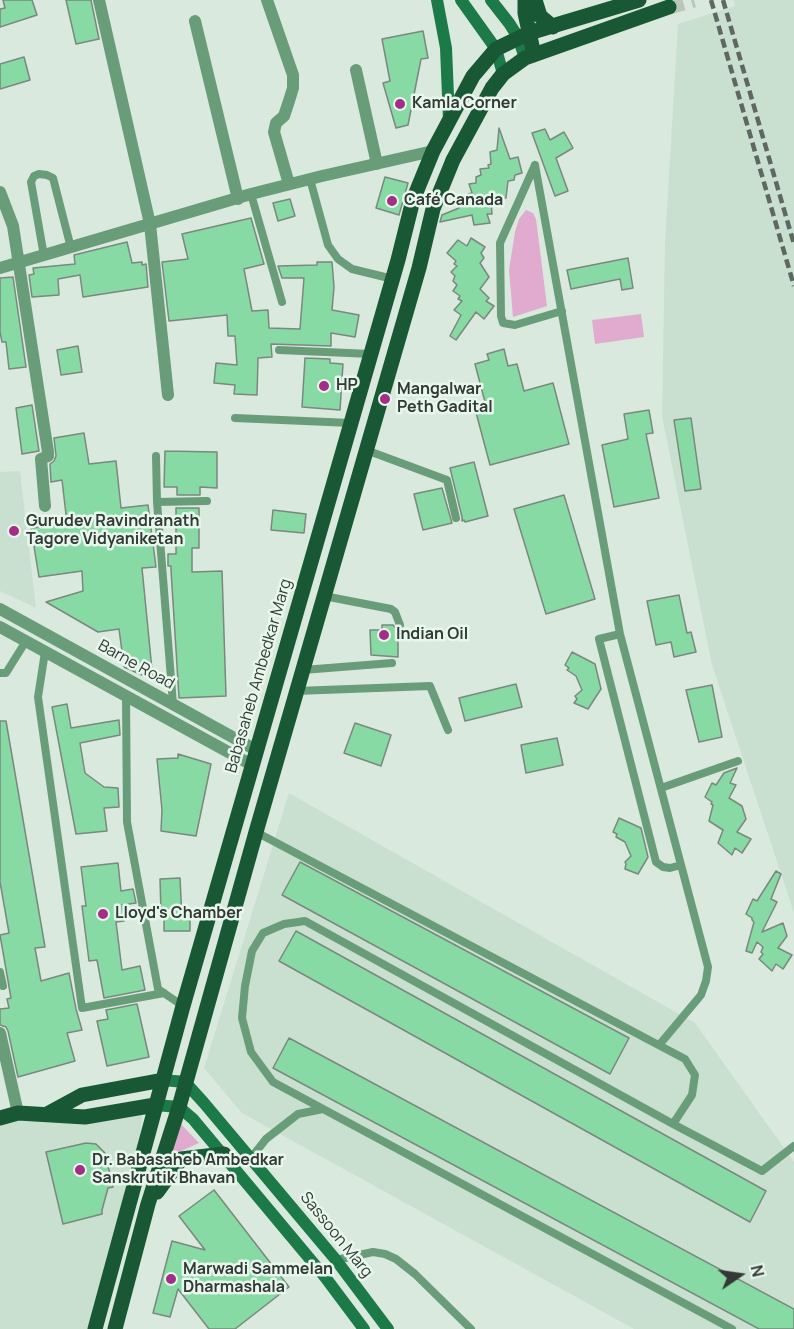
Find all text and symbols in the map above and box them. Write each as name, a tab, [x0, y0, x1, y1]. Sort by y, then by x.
place label: Kamla Corner	[412, 94, 517, 114]
marker: Kamla Corner	[393, 97, 407, 111]
place label: Café Canada	[404, 191, 503, 211]
marker: Café Canada	[385, 194, 399, 208]
place label: HP	[336, 376, 358, 396]
marker: HP	[317, 379, 331, 393]
place label: Mangalwar Peth Gadital	[397, 380, 493, 418]
marker: Mangalwar Peth Gadital	[378, 392, 392, 406]
place label: Gurudev Ravindranath Tagore Vidyaniketan	[26, 512, 199, 550]
marker: Gurudev Ravindranath Tagore Vidyaniketan	[7, 524, 21, 538]
street label: Babasaheb Ambedkar Marg	[222, 577, 296, 775]
place label: Indian Oil	[396, 625, 468, 645]
marker: Indian Oil	[377, 628, 391, 642]
street label: Barne Road	[94, 636, 178, 694]
place label: Lloyd's Chamber	[115, 904, 242, 924]
marker: Lloyd's Chamber	[96, 907, 110, 921]
place label: Dr. Babasaheb Ambedkar Sanskrutik Bhavan	[92, 1151, 284, 1189]
marker: Dr. Babasaheb Ambedkar Sanskrutik Bhavan	[73, 1163, 87, 1177]
street label: Sassoon Marg	[296, 1188, 376, 1282]
north arrow	[710, 1245, 770, 1305]
place label: Marwadi Sammelan Dharmashala	[183, 1260, 333, 1298]
text: N	[746, 1263, 770, 1279]
marker: Marwadi Sammelan Dharmashala	[164, 1272, 178, 1286]

